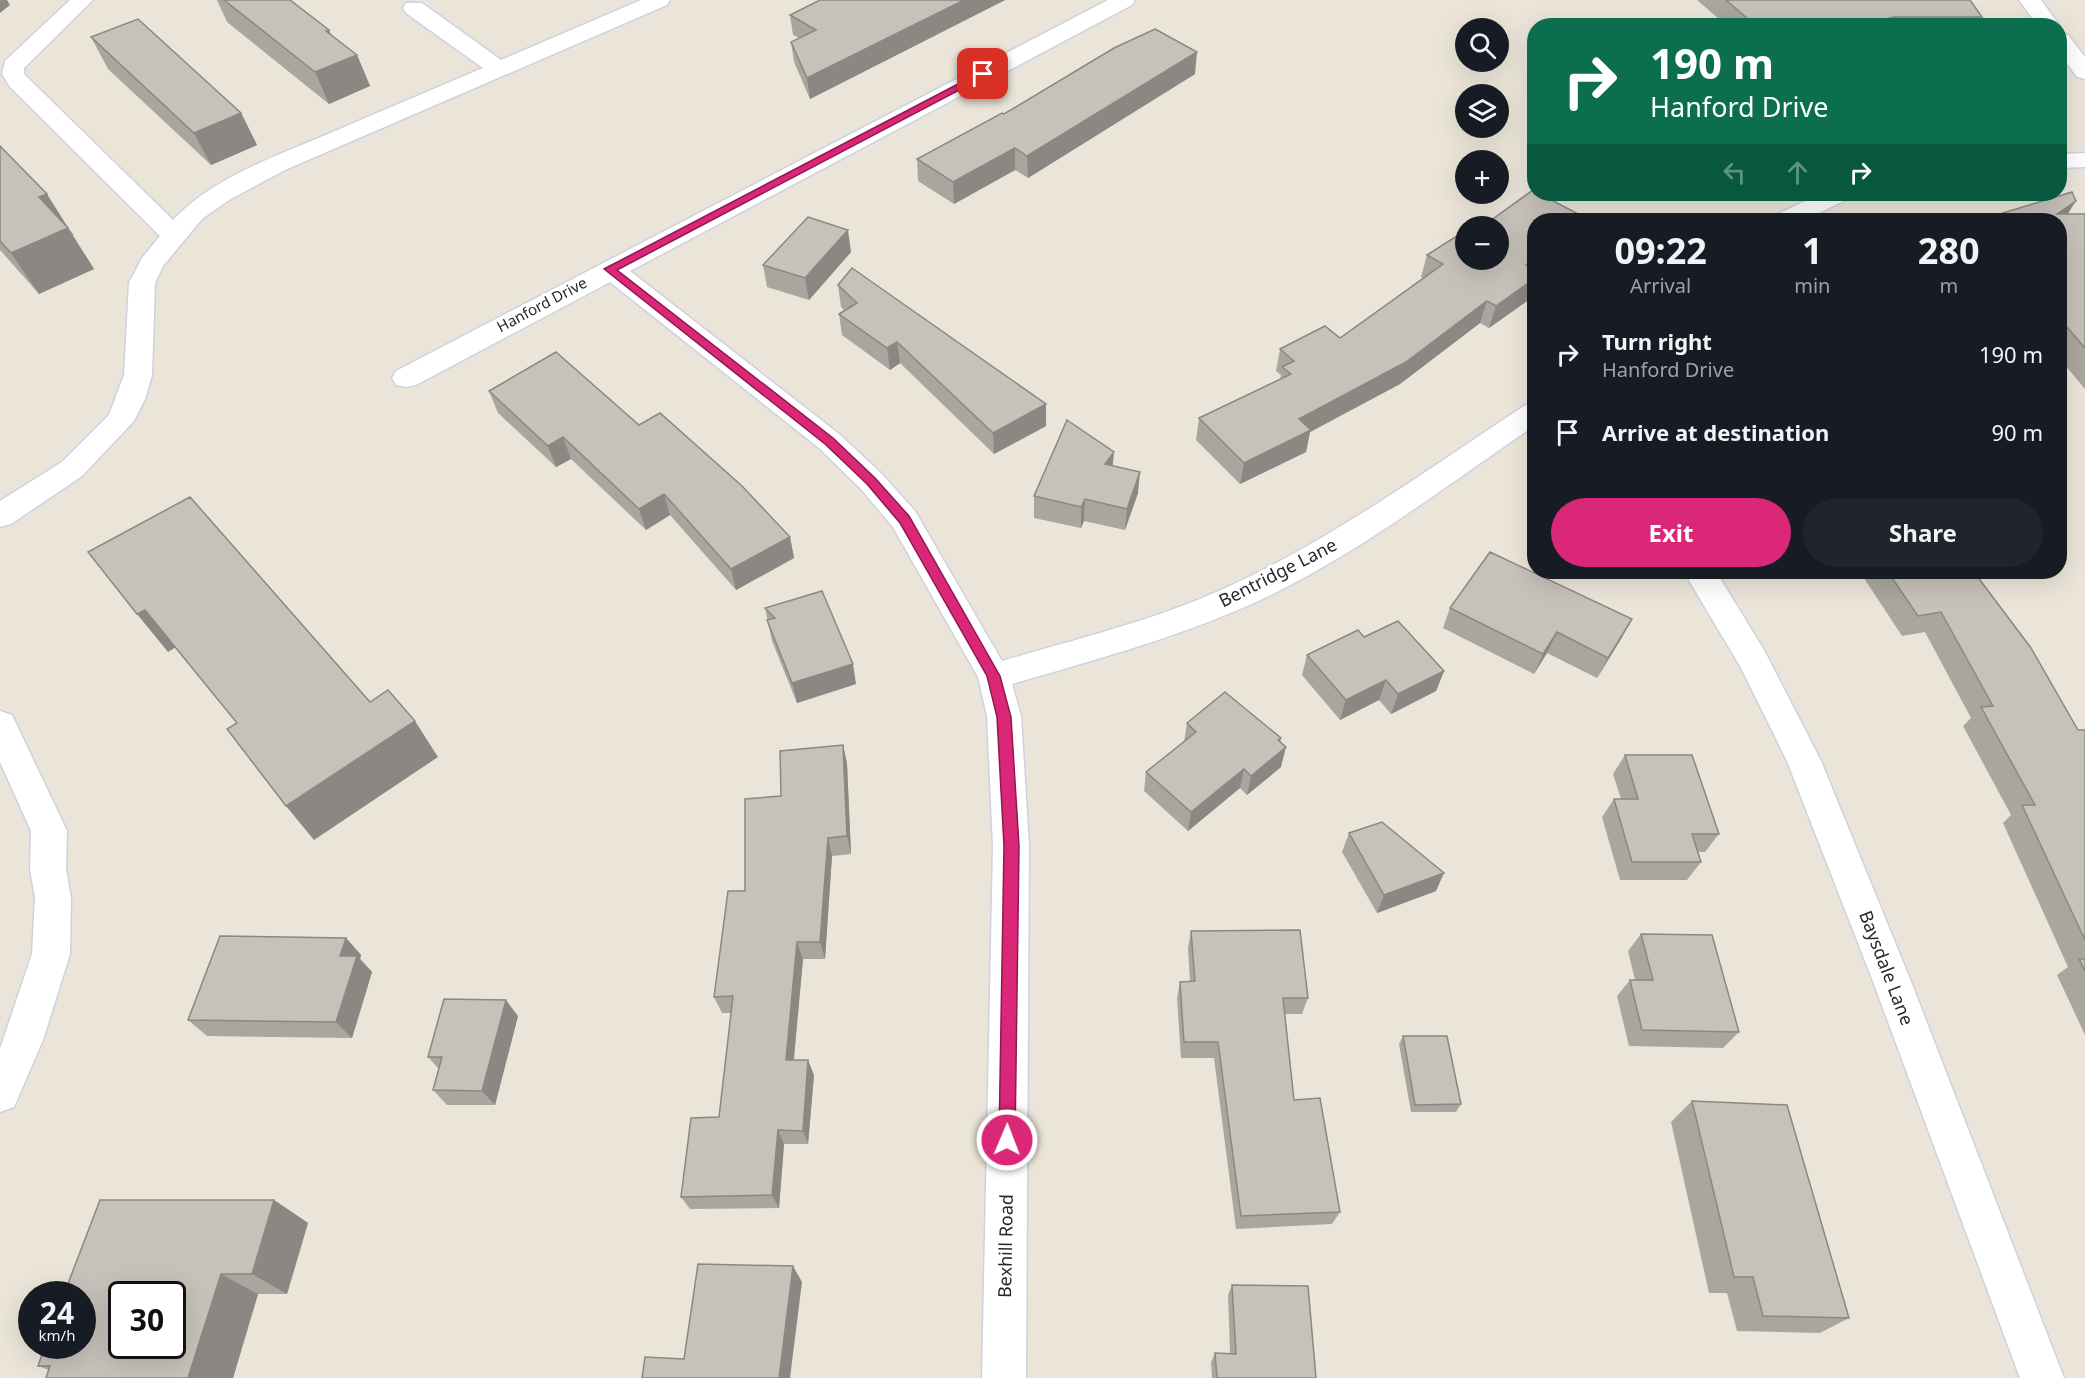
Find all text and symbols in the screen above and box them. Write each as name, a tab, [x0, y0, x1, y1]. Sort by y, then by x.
map controls	[1455, 18, 1509, 270]
button: search	[1455, 18, 1509, 72]
text: 190 m	[1650, 34, 1774, 91]
icon: right	[1551, 42, 1629, 120]
pin	[957, 48, 1008, 99]
icon: arrive	[966, 57, 999, 90]
button: layers	[1455, 84, 1509, 138]
text: Hanford Drive	[1650, 88, 1828, 125]
button: +	[1455, 150, 1509, 204]
icon: left	[1718, 156, 1751, 189]
icon: ahead	[1781, 156, 1814, 189]
icon: right	[1844, 156, 1877, 189]
button: −	[1455, 216, 1509, 270]
text: 09:22	[1614, 226, 1707, 275]
text: 1	[1802, 226, 1823, 275]
text: 280	[1918, 226, 1980, 275]
street label: Hanford Drive	[493, 272, 590, 336]
text: Arrival	[1630, 272, 1691, 299]
text: min	[1794, 272, 1830, 299]
text: m	[1939, 272, 1958, 299]
text: Turn right	[1602, 326, 1712, 356]
icon: right	[1551, 338, 1584, 371]
text: 190 m	[1979, 339, 2043, 369]
text: Hanford Drive	[1602, 356, 1734, 383]
icon: arrive	[1551, 416, 1584, 449]
text: Arrive at destination	[1602, 417, 1829, 447]
text: 90 m	[1992, 417, 2043, 447]
button: Exit	[1551, 498, 1791, 567]
button: Share	[1803, 498, 2043, 567]
street label: Bentridge Lane	[1214, 532, 1341, 612]
street label: Baysdale Lane	[1854, 907, 1920, 1028]
position arrow	[975, 1108, 1039, 1172]
street label: Bexhill Road	[992, 1194, 1018, 1298]
speed limit sign: 30	[108, 1281, 186, 1359]
text: 24	[40, 1292, 74, 1333]
text: km/h	[39, 1325, 75, 1345]

